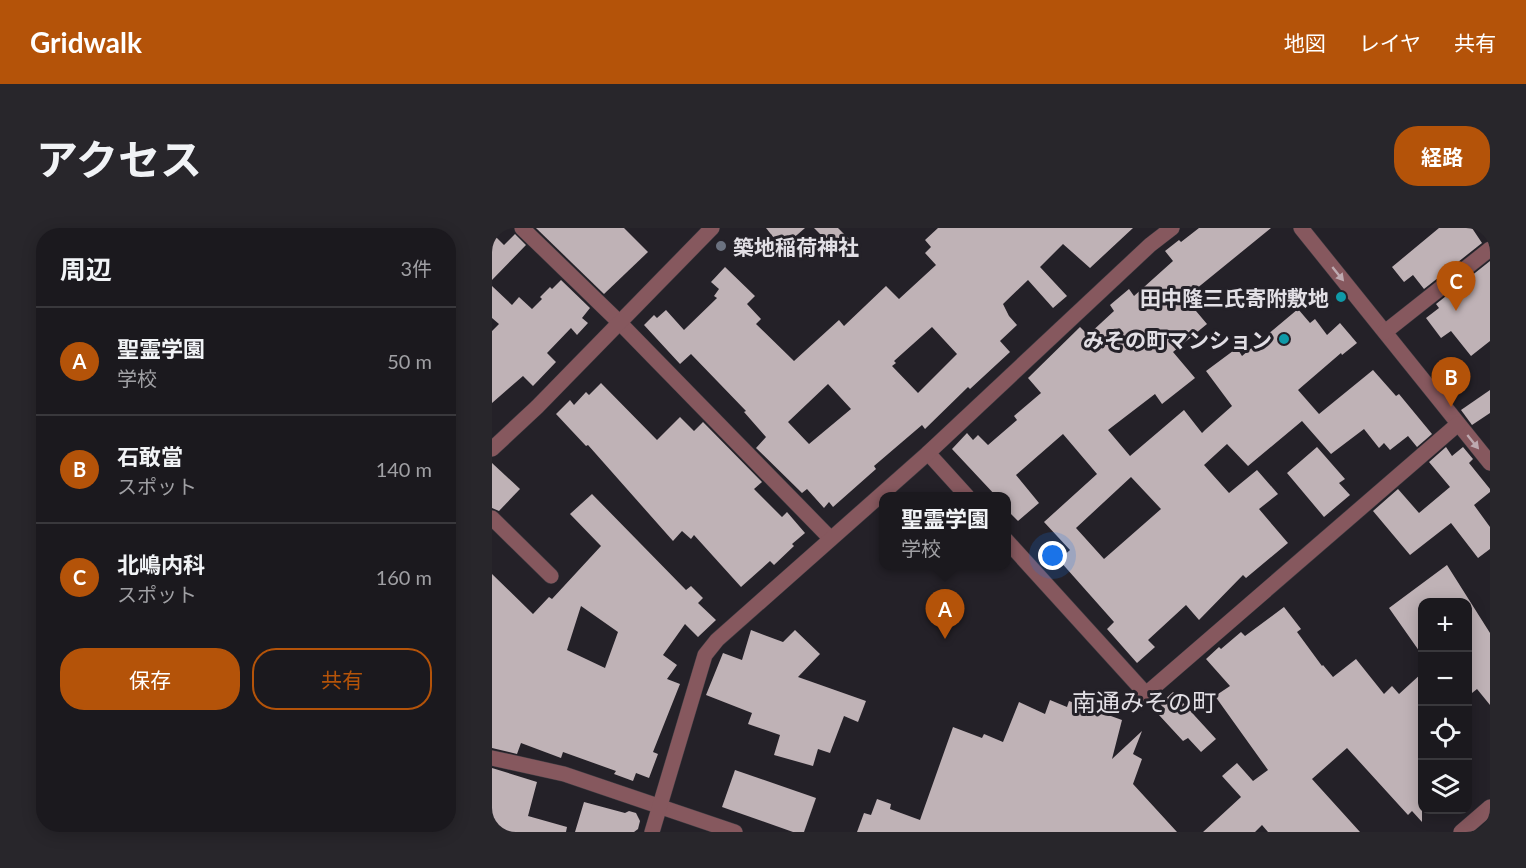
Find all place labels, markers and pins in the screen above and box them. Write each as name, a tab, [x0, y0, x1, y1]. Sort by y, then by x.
place label: 築地稲荷神社	[733, 234, 859, 259]
marker: 築地稲荷神社	[714, 239, 728, 253]
pin: C	[1436, 262, 1476, 311]
place label: 田中隆三氏寄附敷地	[1140, 285, 1329, 310]
marker: 田中隆三氏寄附敷地	[1334, 290, 1348, 304]
place label: みその町マンション	[1083, 327, 1272, 352]
marker: みその町マンション	[1277, 332, 1291, 346]
pin: B	[1432, 358, 1470, 407]
pin: A	[926, 590, 964, 639]

